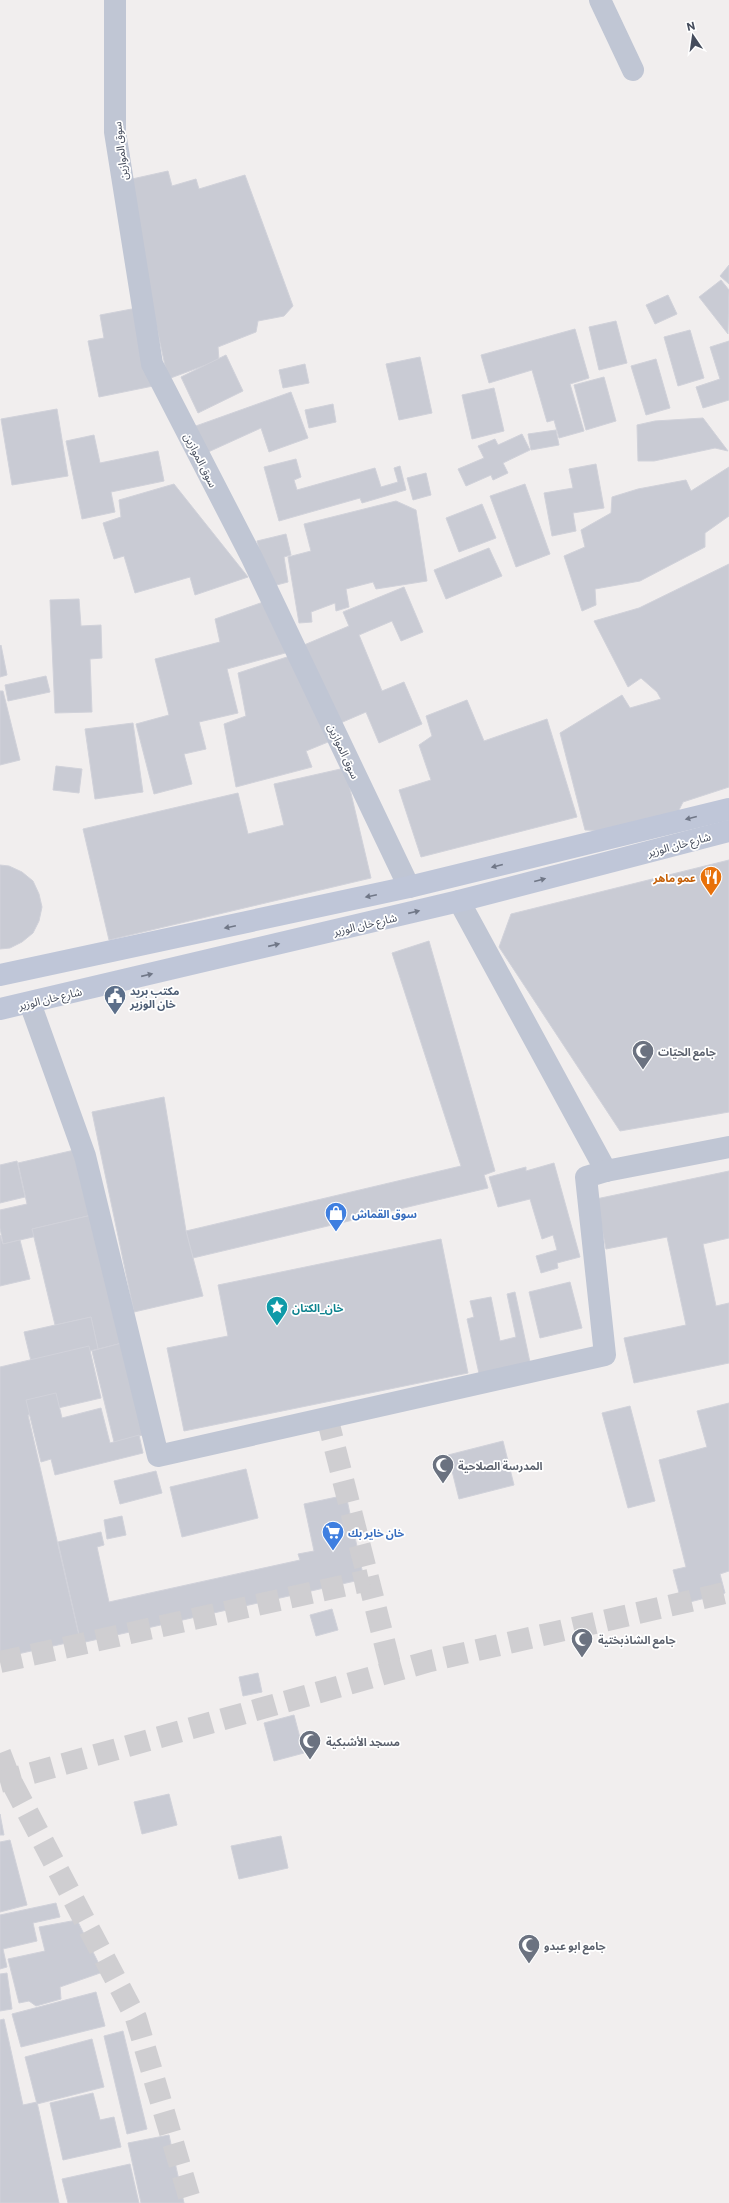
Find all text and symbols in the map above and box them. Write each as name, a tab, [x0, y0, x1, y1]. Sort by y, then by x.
north arrow	[673, 16, 713, 56]
text: N	[685, 19, 696, 33]
street label: سوق الموازين	[110, 120, 131, 181]
street label: سوق الموازين	[181, 431, 220, 490]
street label: سوق الموازين	[325, 721, 363, 781]
one-way arrow	[685, 815, 697, 821]
street label: شارع خان الوزير	[645, 829, 713, 861]
one-way arrow	[491, 863, 503, 869]
restaurant icon: عمو ماهر	[698, 864, 724, 897]
place label: عمو ماهر	[652, 871, 696, 885]
one-way arrow	[534, 877, 546, 883]
one-way arrow	[364, 893, 377, 899]
one-way arrow	[408, 909, 420, 915]
street label: شارع خان الوزير	[331, 910, 399, 940]
one-way arrow	[224, 925, 236, 931]
one-way arrow	[268, 942, 280, 948]
one-way arrow	[141, 972, 153, 978]
public building icon: مكتب بريد خان الوزير	[102, 983, 128, 1016]
street label: شارع خان الوزير	[16, 984, 84, 1014]
place label: مكتب بريد خان الوزير	[129, 984, 180, 1011]
mosque icon: جامع الحيّات	[630, 1038, 656, 1071]
place label: جامع الحيّات	[658, 1045, 716, 1061]
shop icon: سوق القماش	[323, 1200, 349, 1233]
place label: سوق القماش	[352, 1207, 417, 1221]
place icon: خان_الكتان	[264, 1294, 290, 1327]
place label: خان_الكتان	[292, 1301, 343, 1315]
mosque icon: المدرسة الصلاحية	[430, 1452, 456, 1485]
place label: المدرسة الصلاحية	[458, 1459, 543, 1473]
supermarket icon: خان خاير بك	[320, 1519, 346, 1552]
place label: خان خاير بك	[348, 1526, 404, 1540]
mosque icon: جامع الشاذبختية	[569, 1626, 595, 1659]
place label: جامع الشاذبختية	[598, 1633, 676, 1649]
mosque icon: مسجد الأشبكية	[297, 1728, 323, 1761]
place label: مسجد الأشبكية	[326, 1735, 400, 1749]
mosque icon: جامع ابو عبدو	[516, 1932, 542, 1965]
place label: جامع ابو عبدو	[544, 1939, 606, 1955]

